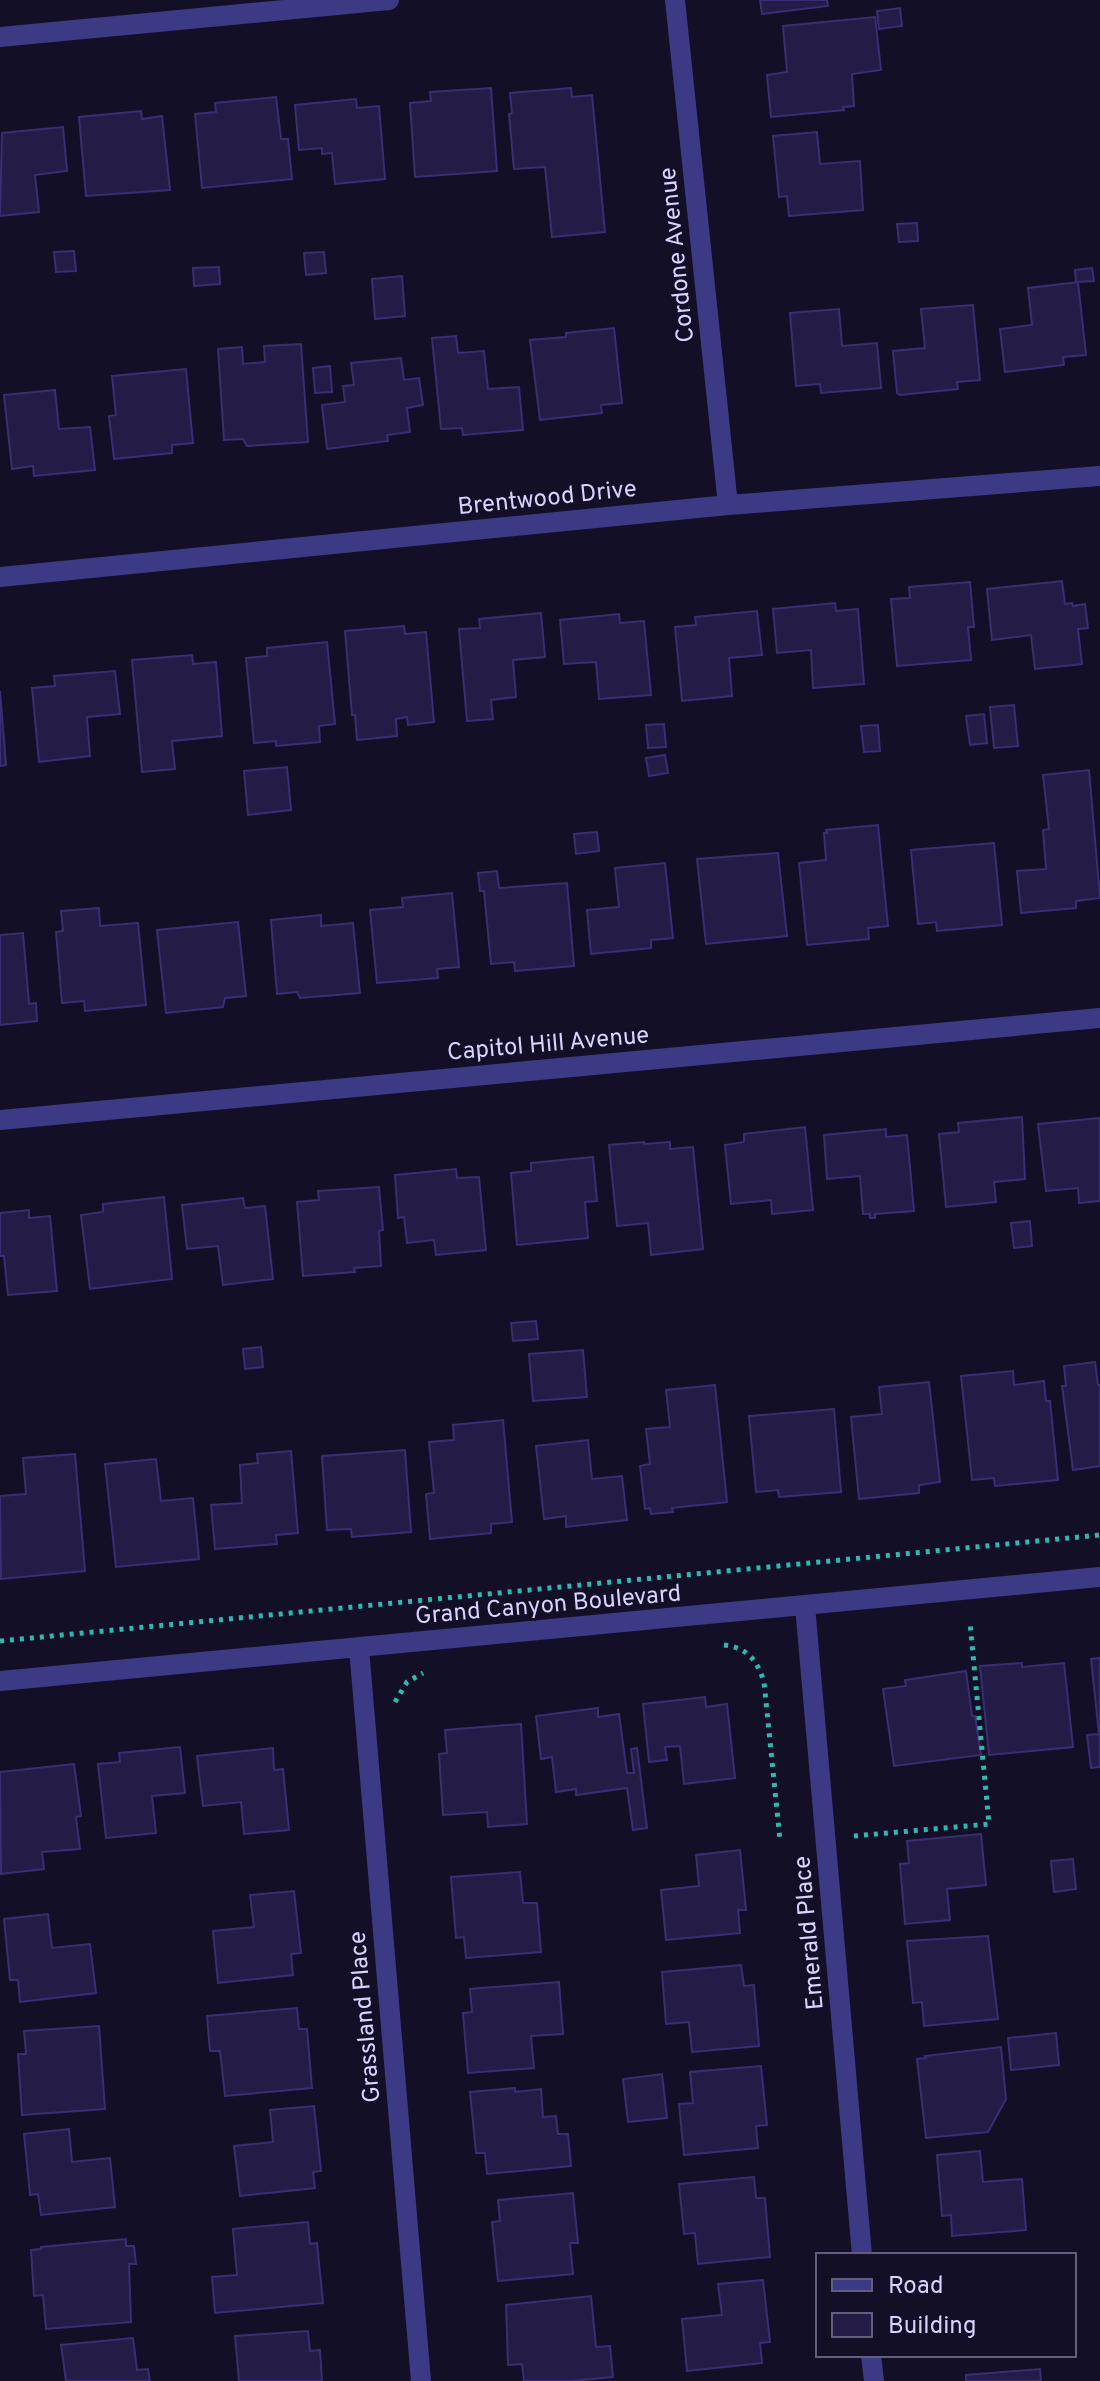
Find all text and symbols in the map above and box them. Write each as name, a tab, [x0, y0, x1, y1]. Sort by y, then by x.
street label: Cordone Avenue	[654, 166, 702, 344]
street label: Brentwood Drive	[456, 475, 638, 523]
street label: Capitol Hill Avenue	[446, 1021, 650, 1069]
street label: Grand Canyon Boulevard	[414, 1579, 682, 1633]
street label: Emerald Place	[788, 1855, 832, 2011]
street label: Grassland Place	[344, 1930, 388, 2104]
legend	[816, 2253, 1076, 2357]
text: Road	[888, 2272, 944, 2302]
text: Building	[888, 2312, 977, 2342]

